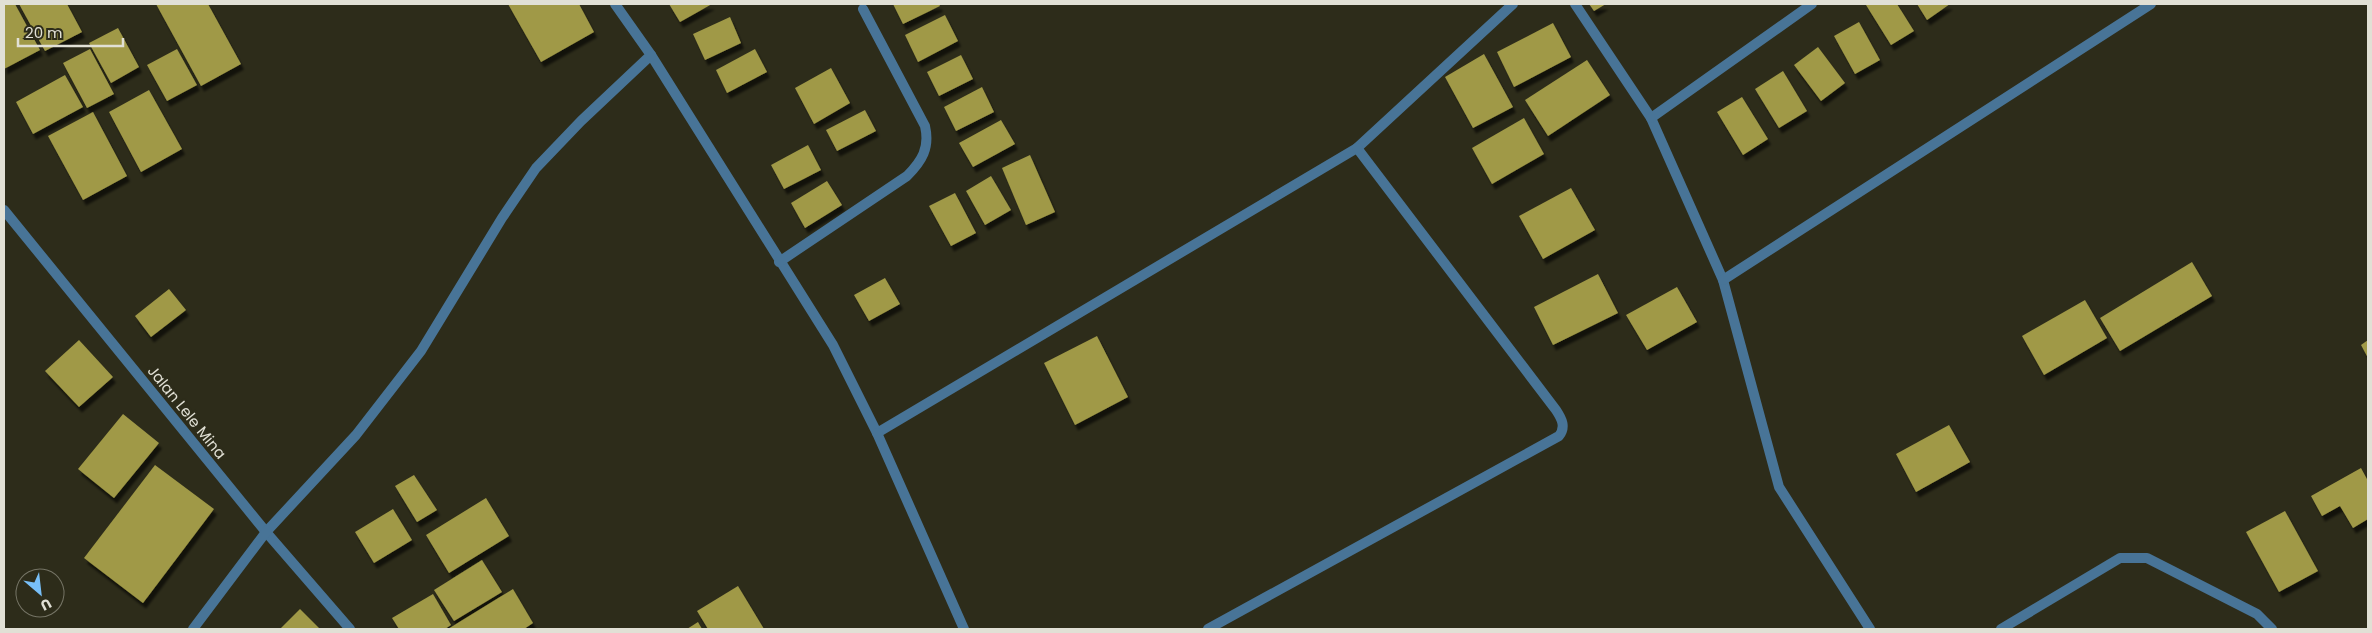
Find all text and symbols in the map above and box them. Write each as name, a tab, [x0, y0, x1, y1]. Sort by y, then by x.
scale bar	[18, 15, 122, 47]
text: 20 m	[25, 22, 63, 43]
street label: Jalan Lele Mina	[143, 361, 231, 463]
north arrow	[15, 568, 65, 618]
text: U	[37, 593, 55, 616]

